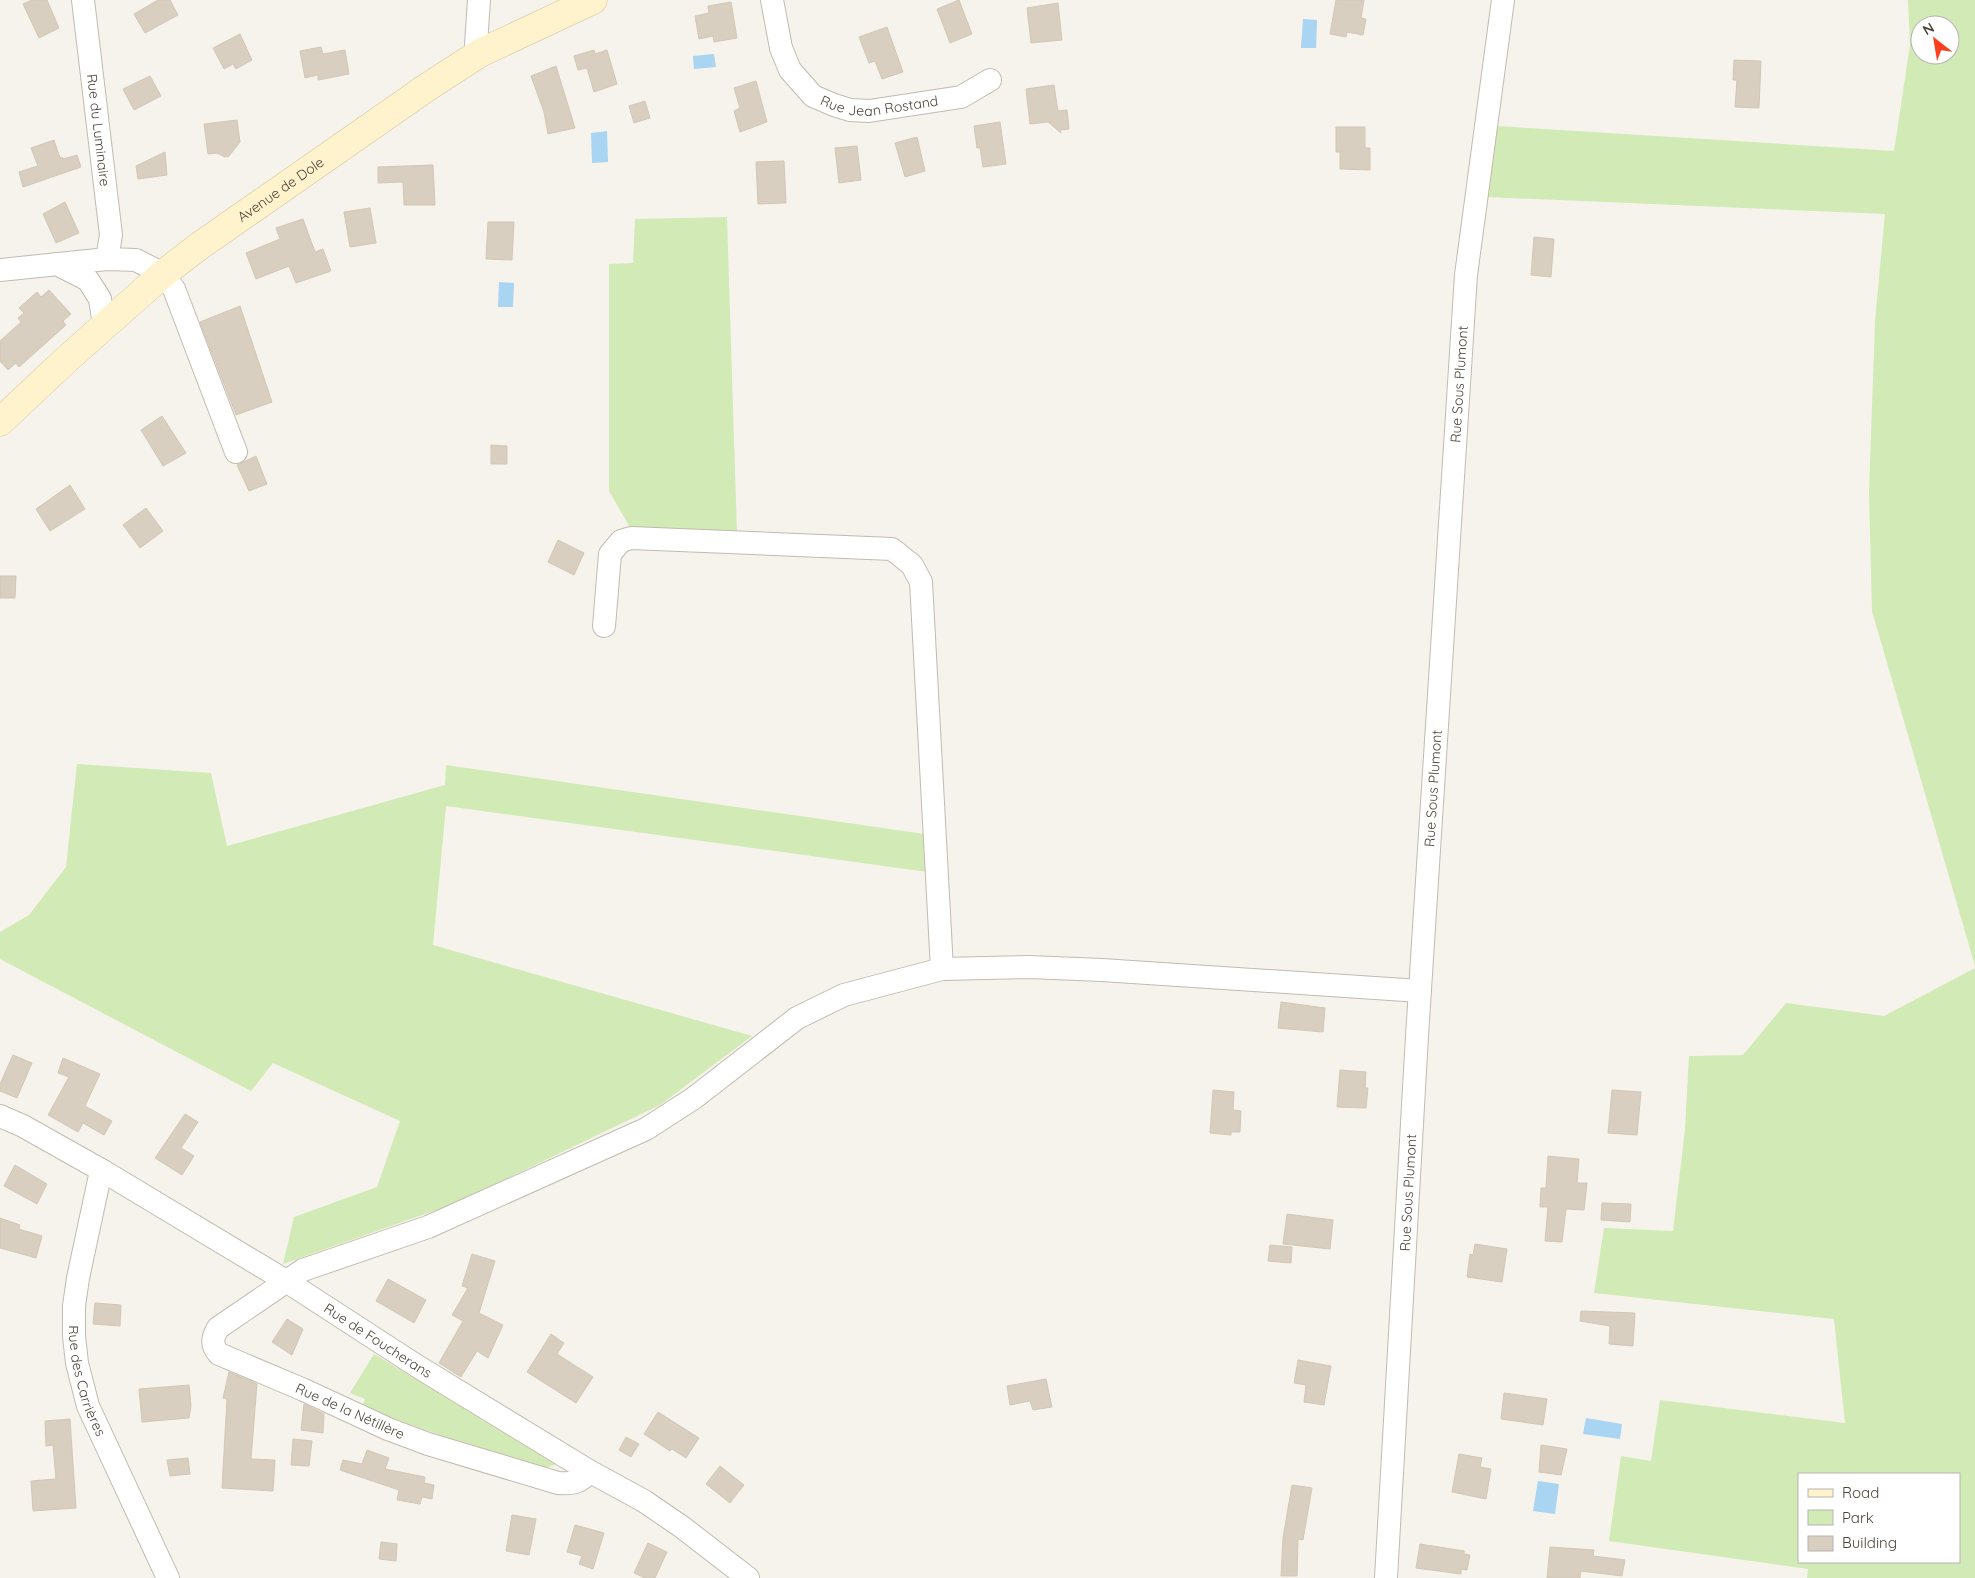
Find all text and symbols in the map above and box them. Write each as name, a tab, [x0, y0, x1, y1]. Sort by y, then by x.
north arrow	[1910, 15, 1960, 65]
text: N	[1919, 18, 1937, 39]
street label: Rue du Luminaire	[83, 73, 114, 187]
street label: Rue Jean Rostand	[818, 91, 939, 120]
street label: Avenue de Dole	[234, 153, 327, 226]
street label: Rue Sous Plumont	[1446, 325, 1472, 443]
street label: Rue Sous Plumont	[1420, 729, 1446, 847]
street label: Rue Sous Plumont	[1396, 1133, 1420, 1252]
street label: Rue de Foucherans	[321, 1299, 435, 1382]
street label: Rue des Carrières	[65, 1325, 110, 1439]
street label: Rue de la Nétillère	[293, 1379, 408, 1443]
legend	[1798, 1473, 1960, 1563]
text: Road	[1842, 1483, 1879, 1502]
text: Park	[1842, 1508, 1874, 1527]
text: Building	[1842, 1533, 1897, 1552]

